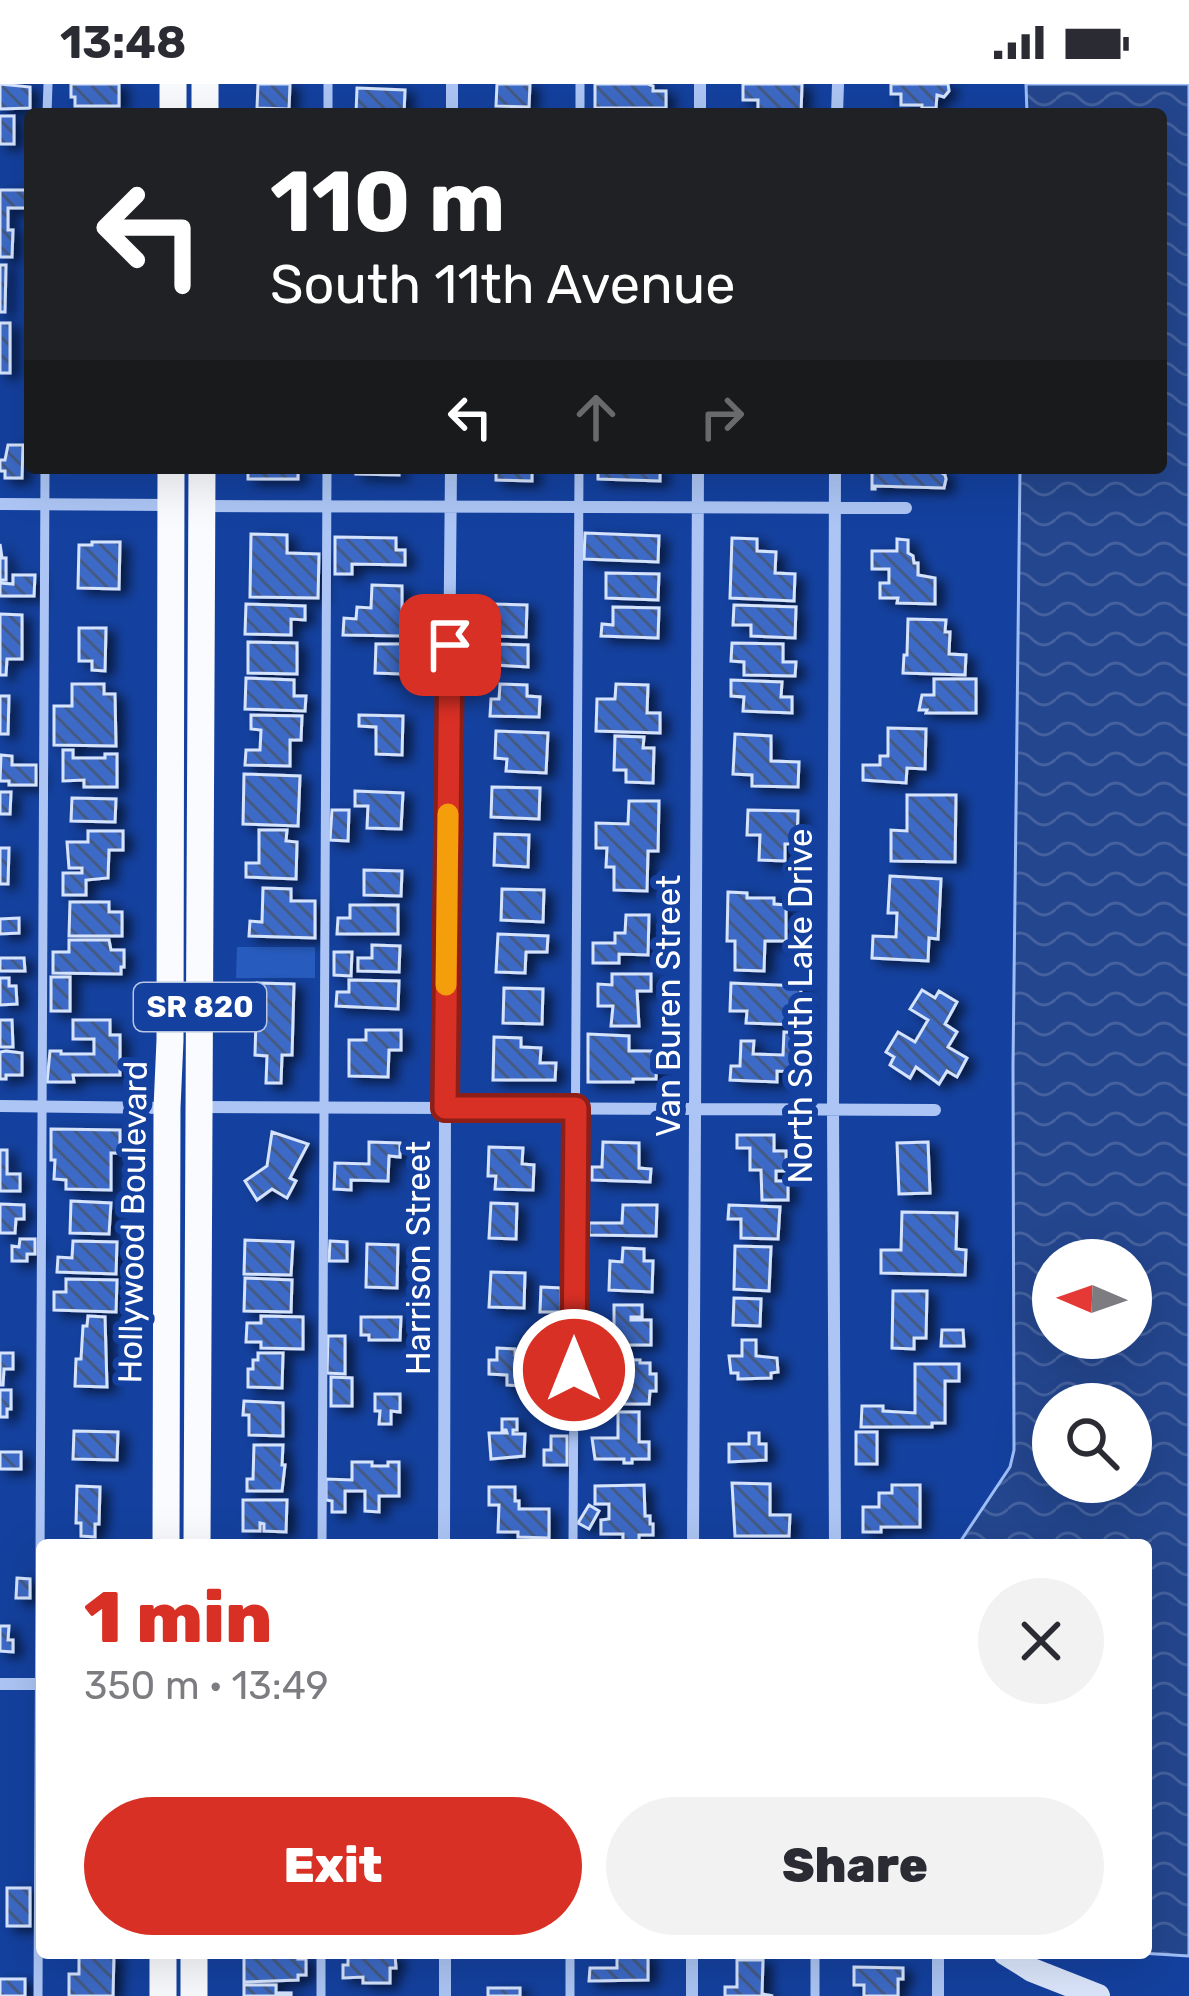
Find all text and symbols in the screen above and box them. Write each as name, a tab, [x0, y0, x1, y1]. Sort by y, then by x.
text: 13:48	[60, 16, 186, 69]
text: 110 m	[270, 152, 505, 252]
icon: left	[72, 156, 228, 312]
text: South 11th Avenue	[270, 253, 735, 317]
icon: left	[437, 384, 503, 450]
icon: ahead	[563, 384, 629, 450]
icon: right	[689, 384, 755, 450]
pin	[399, 594, 501, 696]
icon: arrive	[417, 612, 483, 678]
street label: North South Lake Drive	[781, 829, 820, 1183]
street label: Van Buren Street	[649, 875, 688, 1137]
road number: SR 820	[134, 983, 266, 1031]
street label: Hollywood Boulevard	[110, 1060, 155, 1384]
street label: Harrison Street	[399, 1141, 438, 1375]
north arrow	[1032, 1239, 1152, 1359]
map controls	[1032, 1239, 1152, 1503]
position arrow	[511, 1307, 637, 1433]
button: search	[1032, 1383, 1152, 1503]
text: 1 min	[84, 1575, 272, 1660]
button: close	[978, 1578, 1104, 1704]
text: 350 m · 13:49	[84, 1663, 329, 1709]
button: Exit	[84, 1797, 582, 1935]
button: Share	[606, 1797, 1104, 1935]

